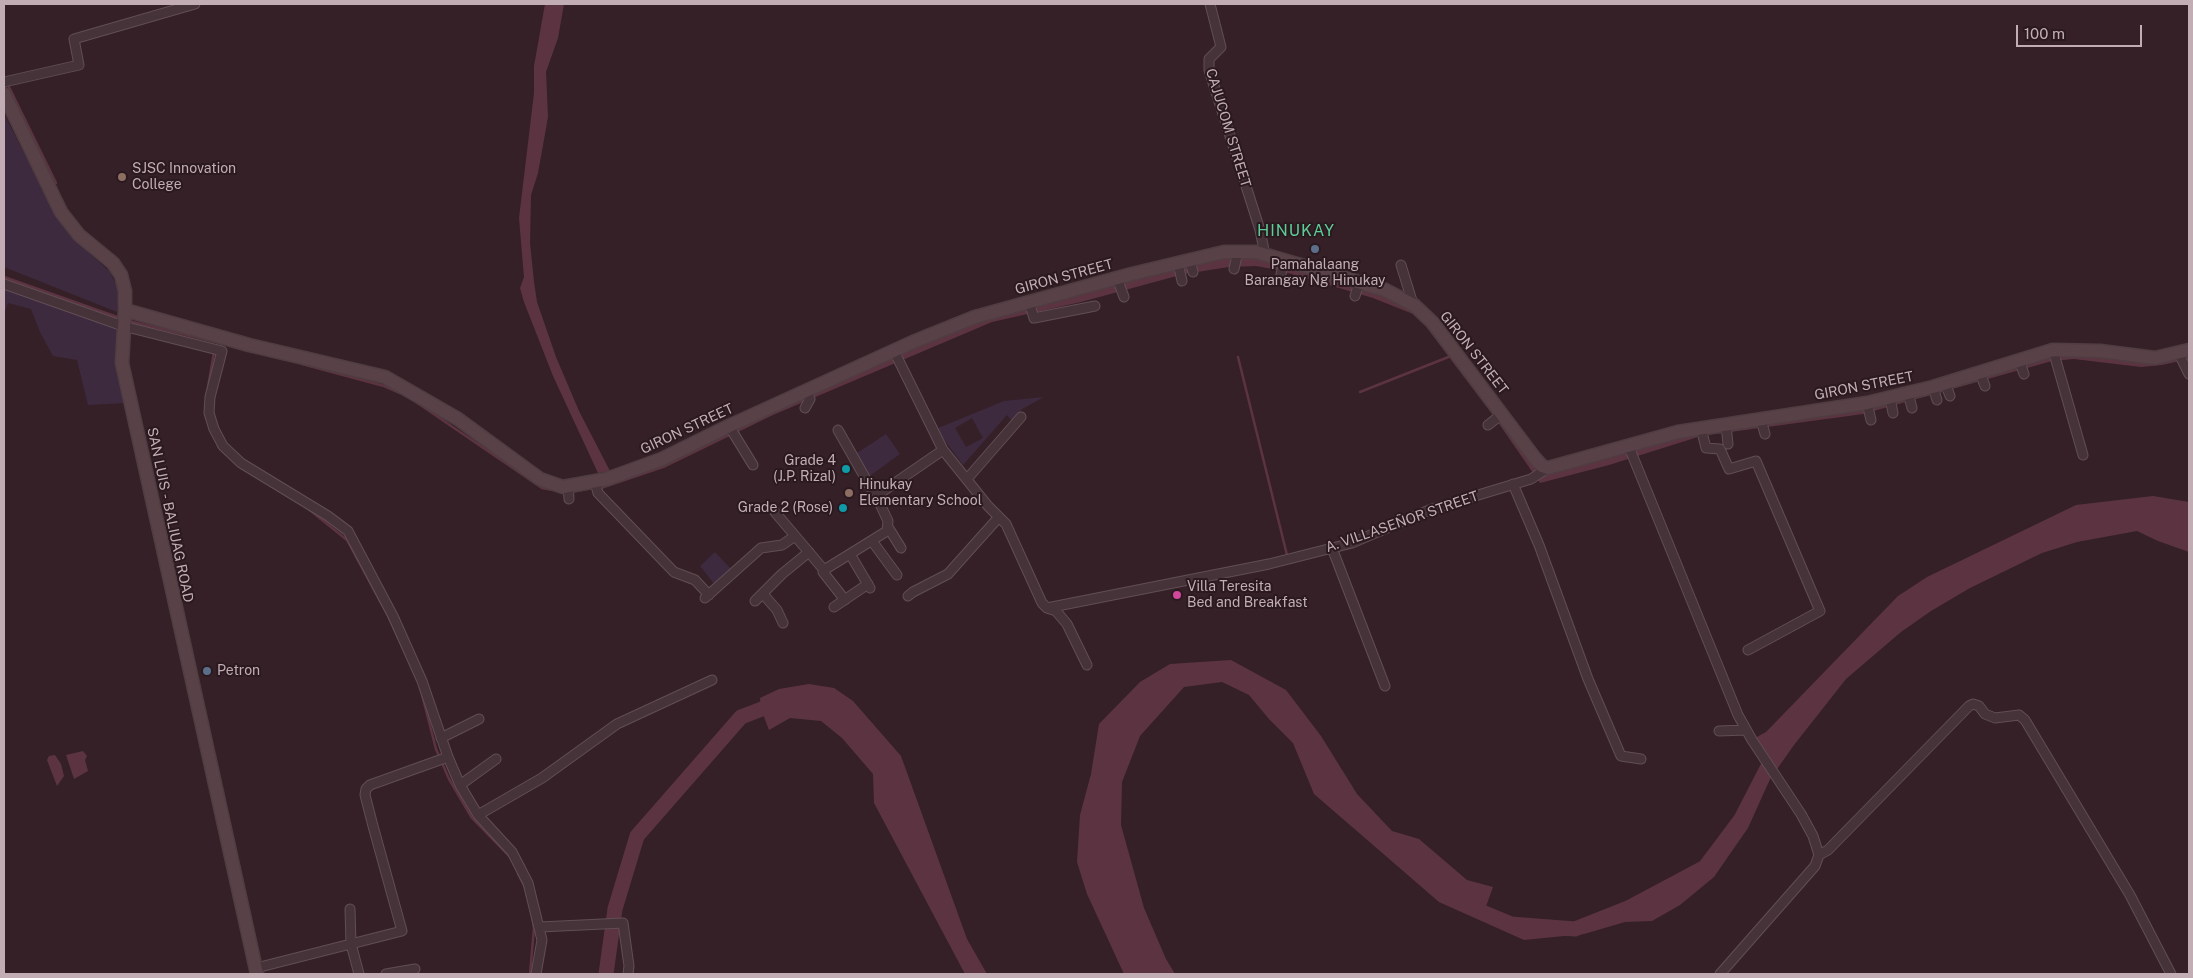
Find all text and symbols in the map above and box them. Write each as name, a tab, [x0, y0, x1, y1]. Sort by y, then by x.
scale bar	[2018, 15, 2144, 47]
text: 100 m	[2024, 25, 2065, 42]
street label: CAJUCOM STREET	[1202, 67, 1254, 189]
place label: SJSC Innovation College	[132, 161, 236, 193]
marker: SJSC Innovation College	[116, 171, 128, 183]
district label: HINUKAY	[1256, 221, 1336, 241]
marker: Pamahalaang Barangay Ng Hinukay	[1309, 243, 1321, 255]
street label: GIRON STREET	[1013, 256, 1115, 298]
place label: Pamahalaang Barangay Ng Hinukay	[1245, 257, 1385, 290]
street label: GIRON STREET	[1436, 308, 1512, 398]
street label: GIRON STREET	[1813, 368, 1915, 404]
street label: GIRON STREET	[638, 400, 736, 458]
street label: SAN LUIS - BALIUAG ROAD	[143, 426, 197, 604]
place label: Grade 4 (J.P. Rizal)	[773, 453, 836, 486]
marker: Grade 4 (J.P. Rizal)	[840, 463, 852, 475]
place label: Hinukay Elementary School	[859, 477, 982, 510]
marker: Hinukay Elementary School	[843, 487, 855, 499]
street label: A. VILLASEÑOR STREET	[1323, 488, 1481, 556]
place label: Grade 2 (Rose)	[738, 500, 833, 516]
marker: Grade 2 (Rose)	[837, 502, 849, 514]
place label: Villa Teresita Bed and Breakfast	[1187, 579, 1308, 612]
marker: Villa Teresita Bed and Breakfast	[1171, 589, 1183, 601]
place label: Petron	[217, 663, 260, 679]
marker: Petron	[201, 665, 213, 677]

